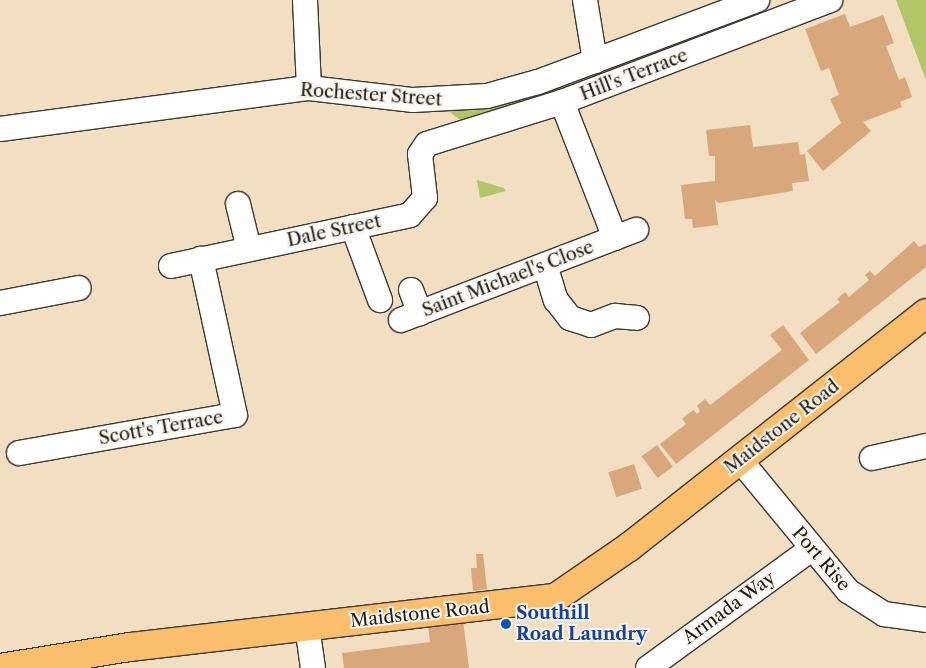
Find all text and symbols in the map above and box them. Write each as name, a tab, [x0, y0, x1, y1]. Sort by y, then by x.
street label: Hill's Terrace	[577, 45, 691, 105]
street label: Rochester Street	[299, 79, 443, 111]
street label: Dale Street	[285, 211, 383, 251]
street label: Saint Michael's Close	[419, 236, 597, 322]
street label: Maidstone Road	[720, 375, 844, 479]
street label: Scott's Terrace	[97, 406, 225, 450]
street label: Port Rise	[787, 523, 855, 595]
street label: Armada Way	[678, 567, 780, 649]
street label: Maidstone Road	[349, 596, 491, 632]
place label: Southill Road Laundry	[516, 603, 647, 646]
marker: Southill Road Laundry	[500, 618, 512, 630]

